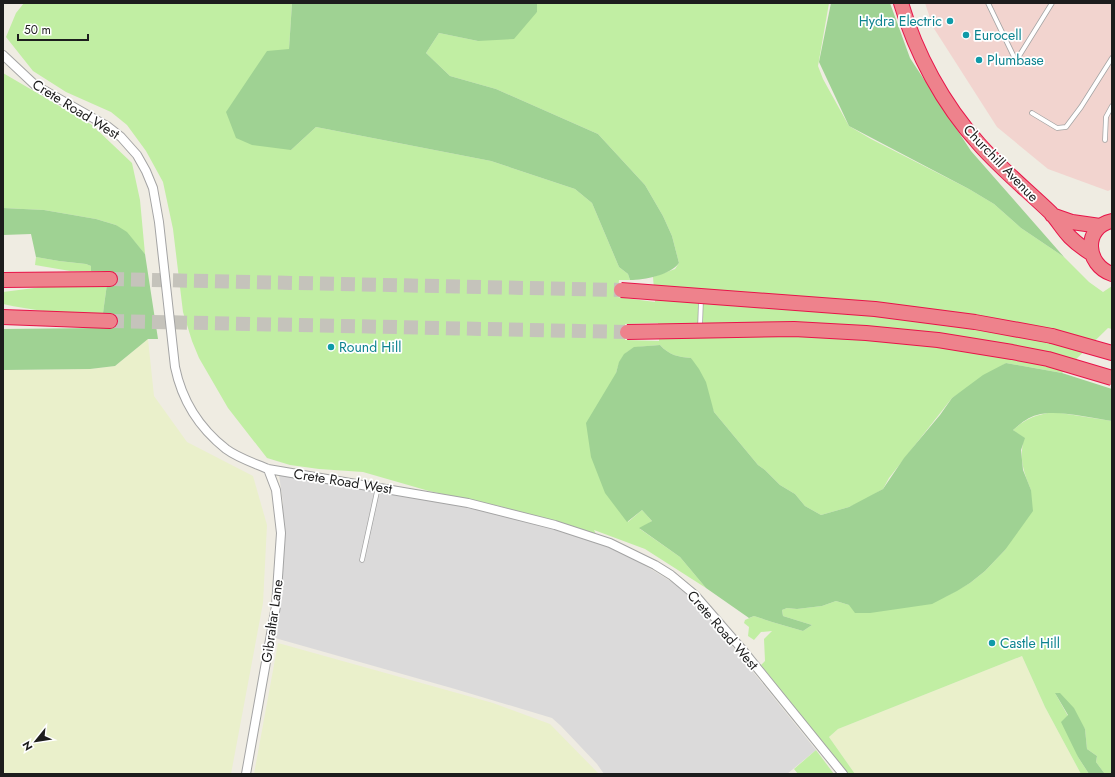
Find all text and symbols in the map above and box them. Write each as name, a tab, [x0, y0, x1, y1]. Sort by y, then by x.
place label: Hydra Electric	[859, 11, 942, 31]
scale bar	[18, 16, 88, 42]
marker: Hydra Electric	[945, 16, 955, 26]
text: 50 m	[24, 21, 51, 39]
place label: Eurocell	[974, 25, 1022, 45]
marker: Eurocell	[961, 30, 971, 40]
place label: Plumbase	[987, 50, 1044, 70]
marker: Plumbase	[974, 55, 984, 65]
street label: Crete Road West	[29, 74, 124, 144]
street label: Churchill Avenue	[959, 120, 1043, 206]
place label: Round Hill	[339, 337, 401, 357]
marker: Round Hill	[326, 342, 336, 352]
street label: Crete Road West	[292, 463, 394, 499]
street label: Gibraltar Lane	[256, 578, 288, 664]
street label: Crete Road West	[683, 586, 764, 675]
place label: Castle Hill	[1000, 633, 1060, 653]
marker: Castle Hill	[987, 638, 997, 648]
north arrow	[16, 721, 56, 761]
text: N	[18, 738, 36, 754]

